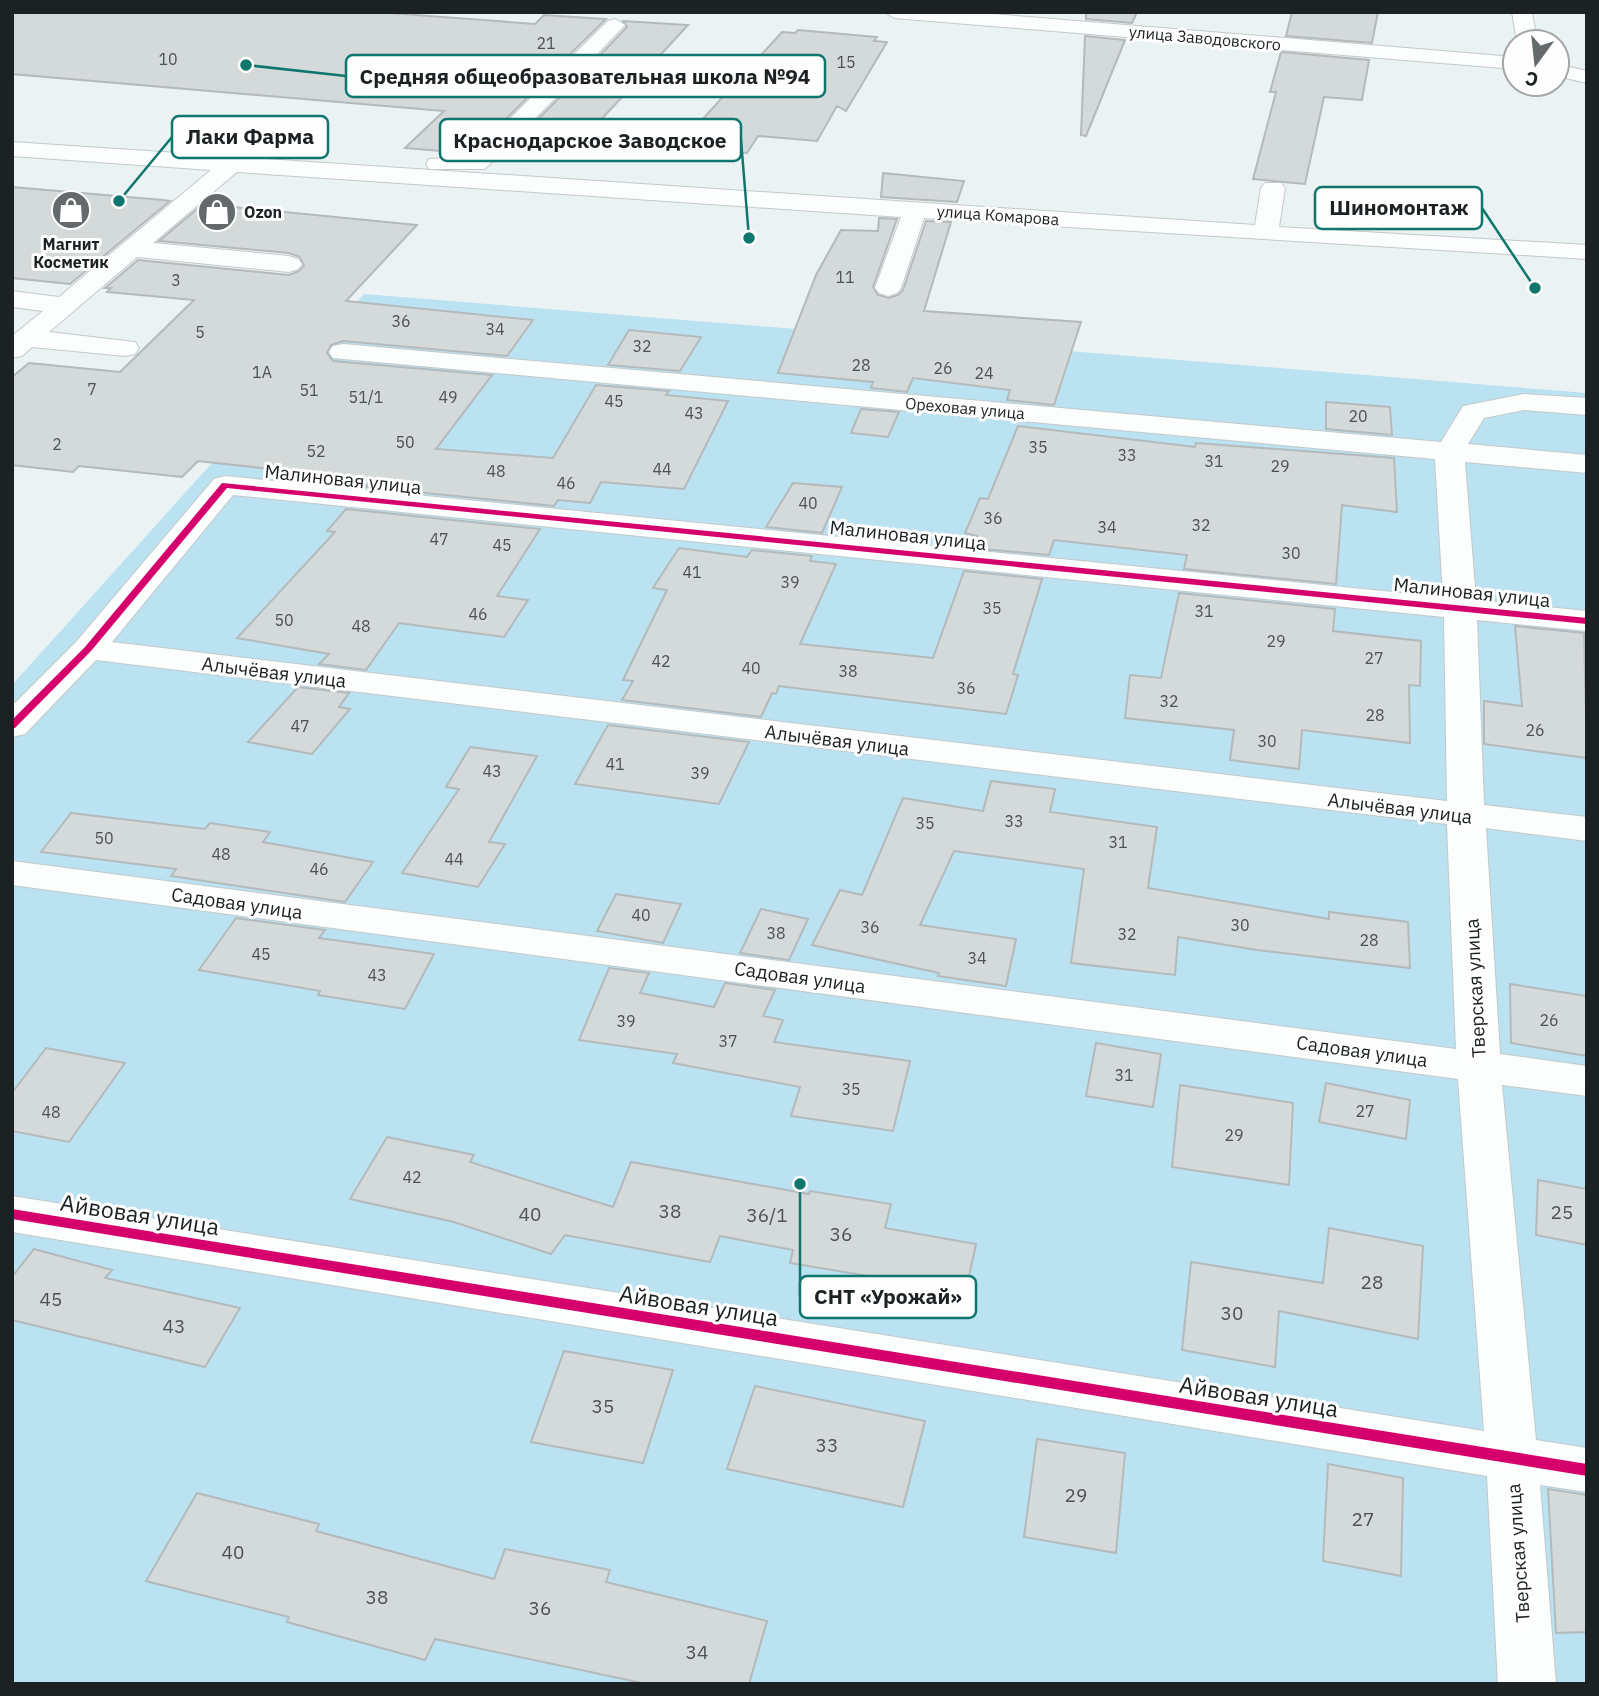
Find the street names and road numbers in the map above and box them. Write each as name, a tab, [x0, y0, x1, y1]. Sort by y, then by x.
street label: улица Заводовского	[1128, 21, 1282, 55]
street label: улица Комарова	[936, 201, 1060, 229]
street label: Ореховая улица	[904, 393, 1026, 423]
street label: Малиновая улица	[263, 459, 423, 499]
street label: Малиновая улица	[828, 515, 988, 555]
street label: Малиновая улица	[1392, 572, 1552, 612]
street label: Алычёвая улица	[200, 651, 348, 693]
street label: Алычёвая улица	[763, 719, 911, 761]
street label: Алычёвая улица	[1326, 787, 1474, 829]
street label: Садовая улица	[170, 882, 304, 924]
street label: Тверская улица	[1459, 918, 1491, 1058]
street label: Садовая улица	[733, 956, 867, 998]
street label: Садовая улица	[1295, 1030, 1429, 1072]
street label: Айвовая улица	[58, 1187, 222, 1241]
street label: Айвовая улица	[617, 1278, 781, 1332]
street label: Айвовая улица	[1177, 1369, 1341, 1423]
street label: Тверская улица	[1501, 1483, 1535, 1623]

